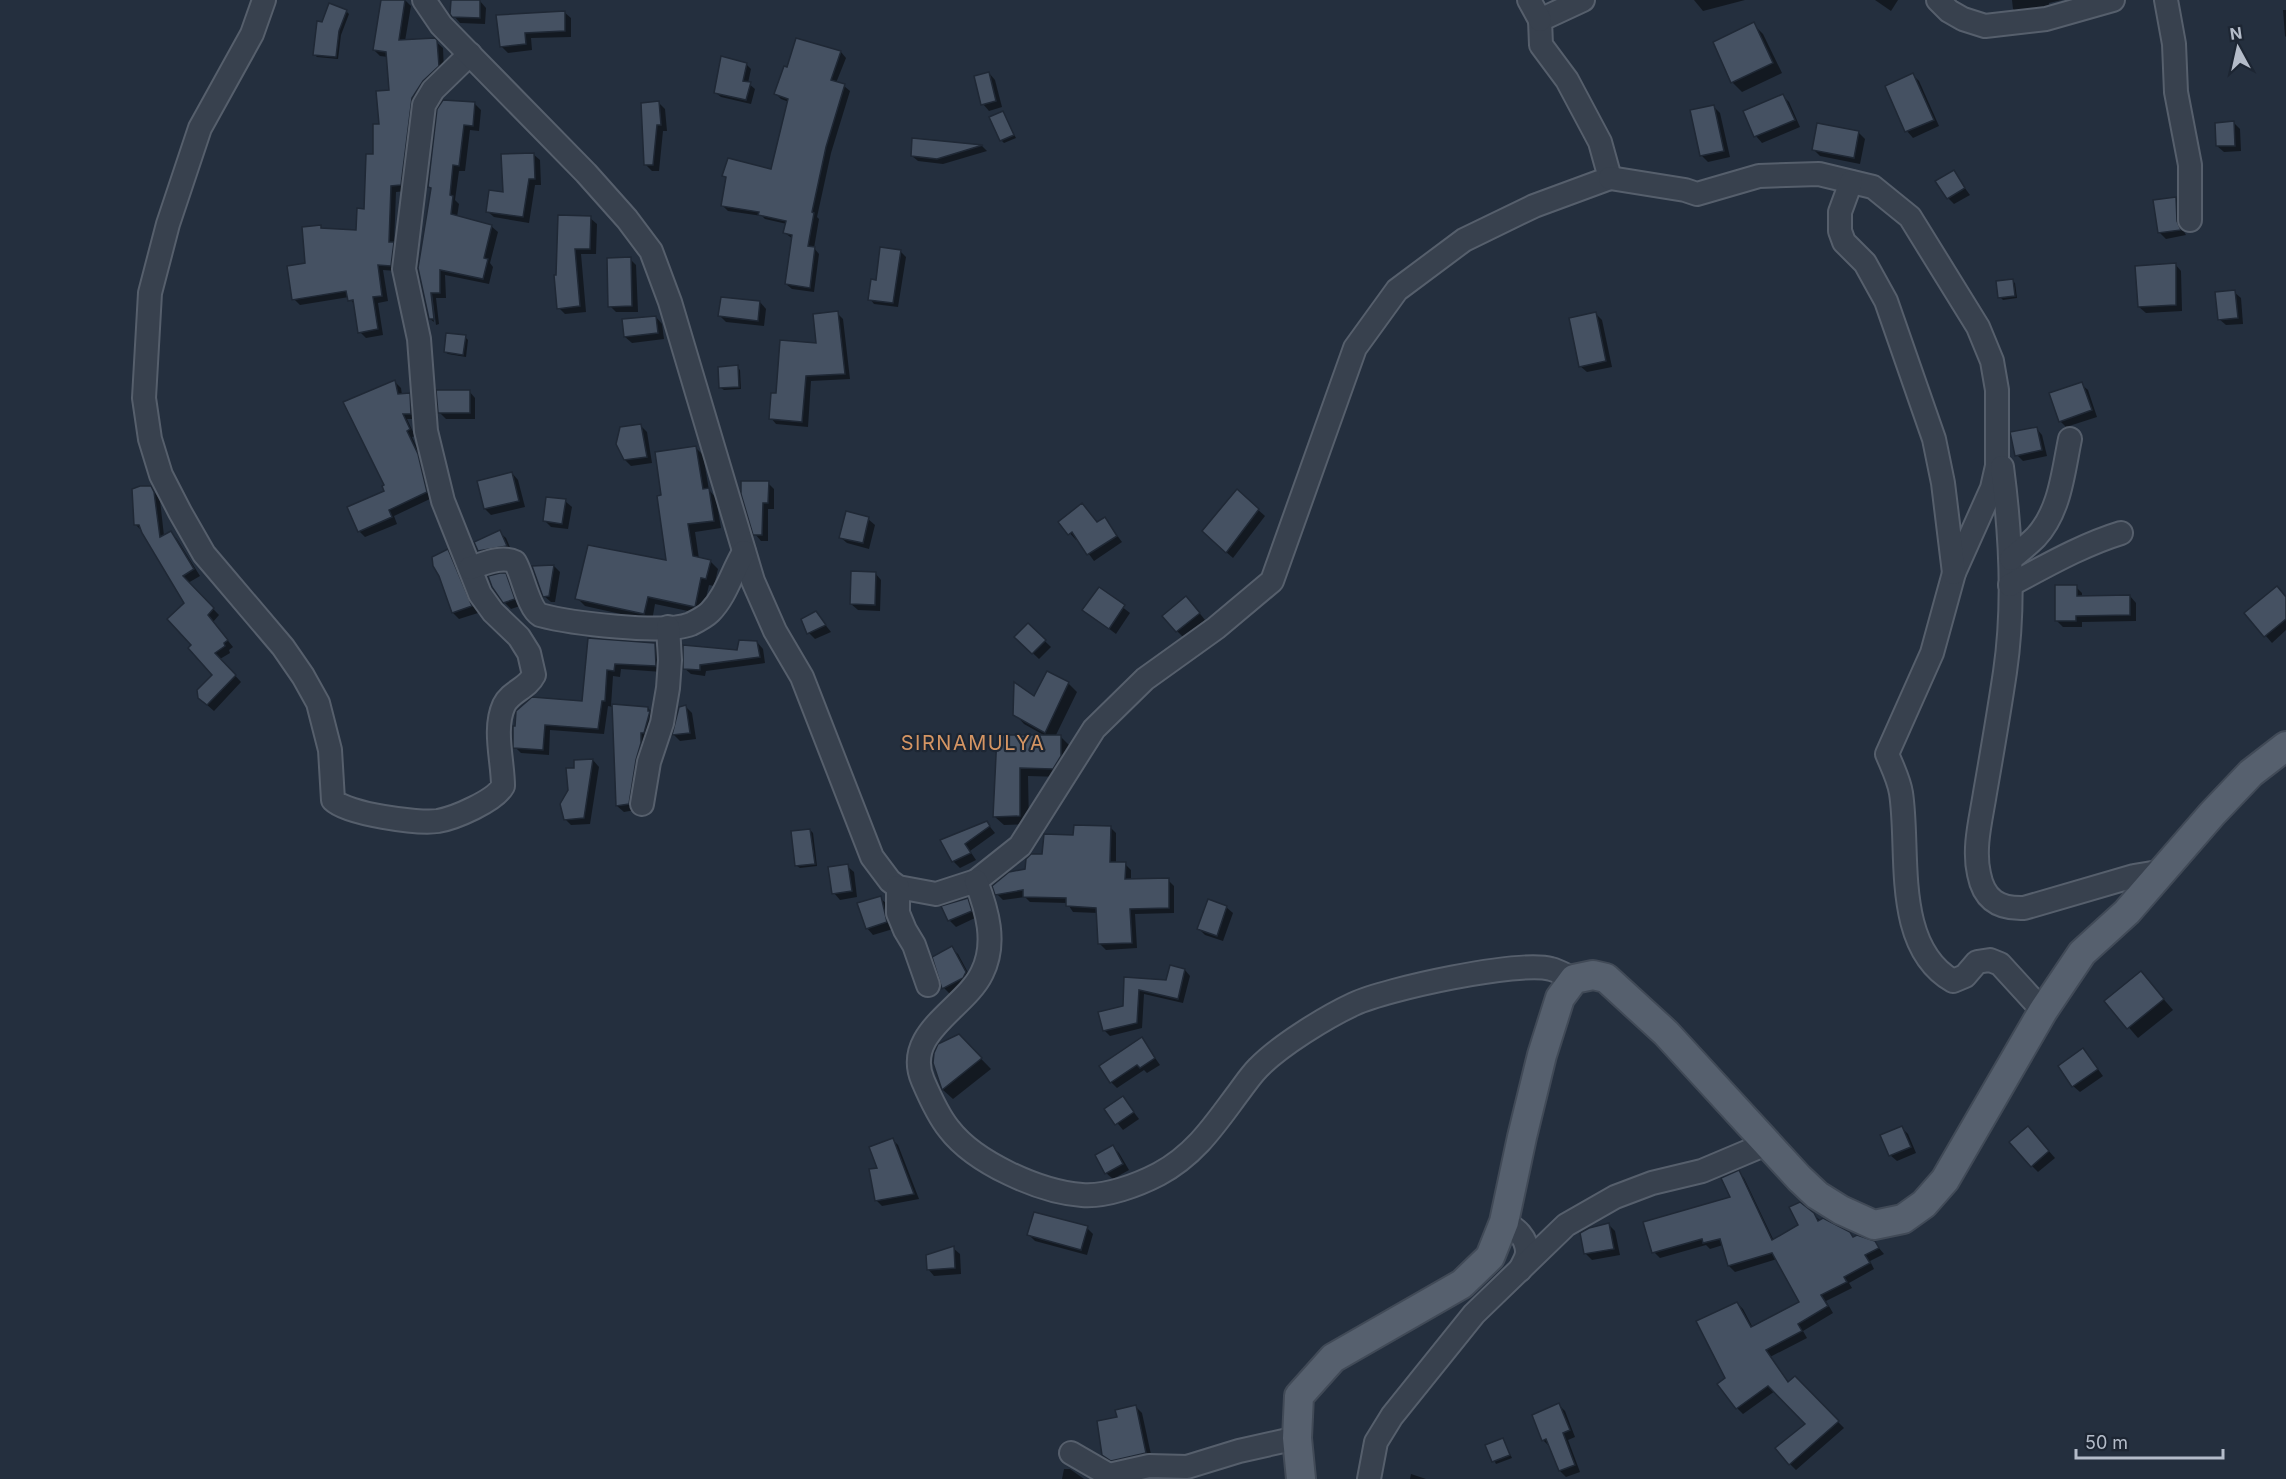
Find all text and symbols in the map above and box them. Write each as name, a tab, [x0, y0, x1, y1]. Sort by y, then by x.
north arrow	[2208, 18, 2268, 78]
text: N	[2228, 22, 2243, 44]
district label: SIRNAMULYA	[901, 731, 1045, 755]
scale bar	[2076, 1422, 2223, 1460]
text: 50 m	[2085, 1432, 2128, 1453]

